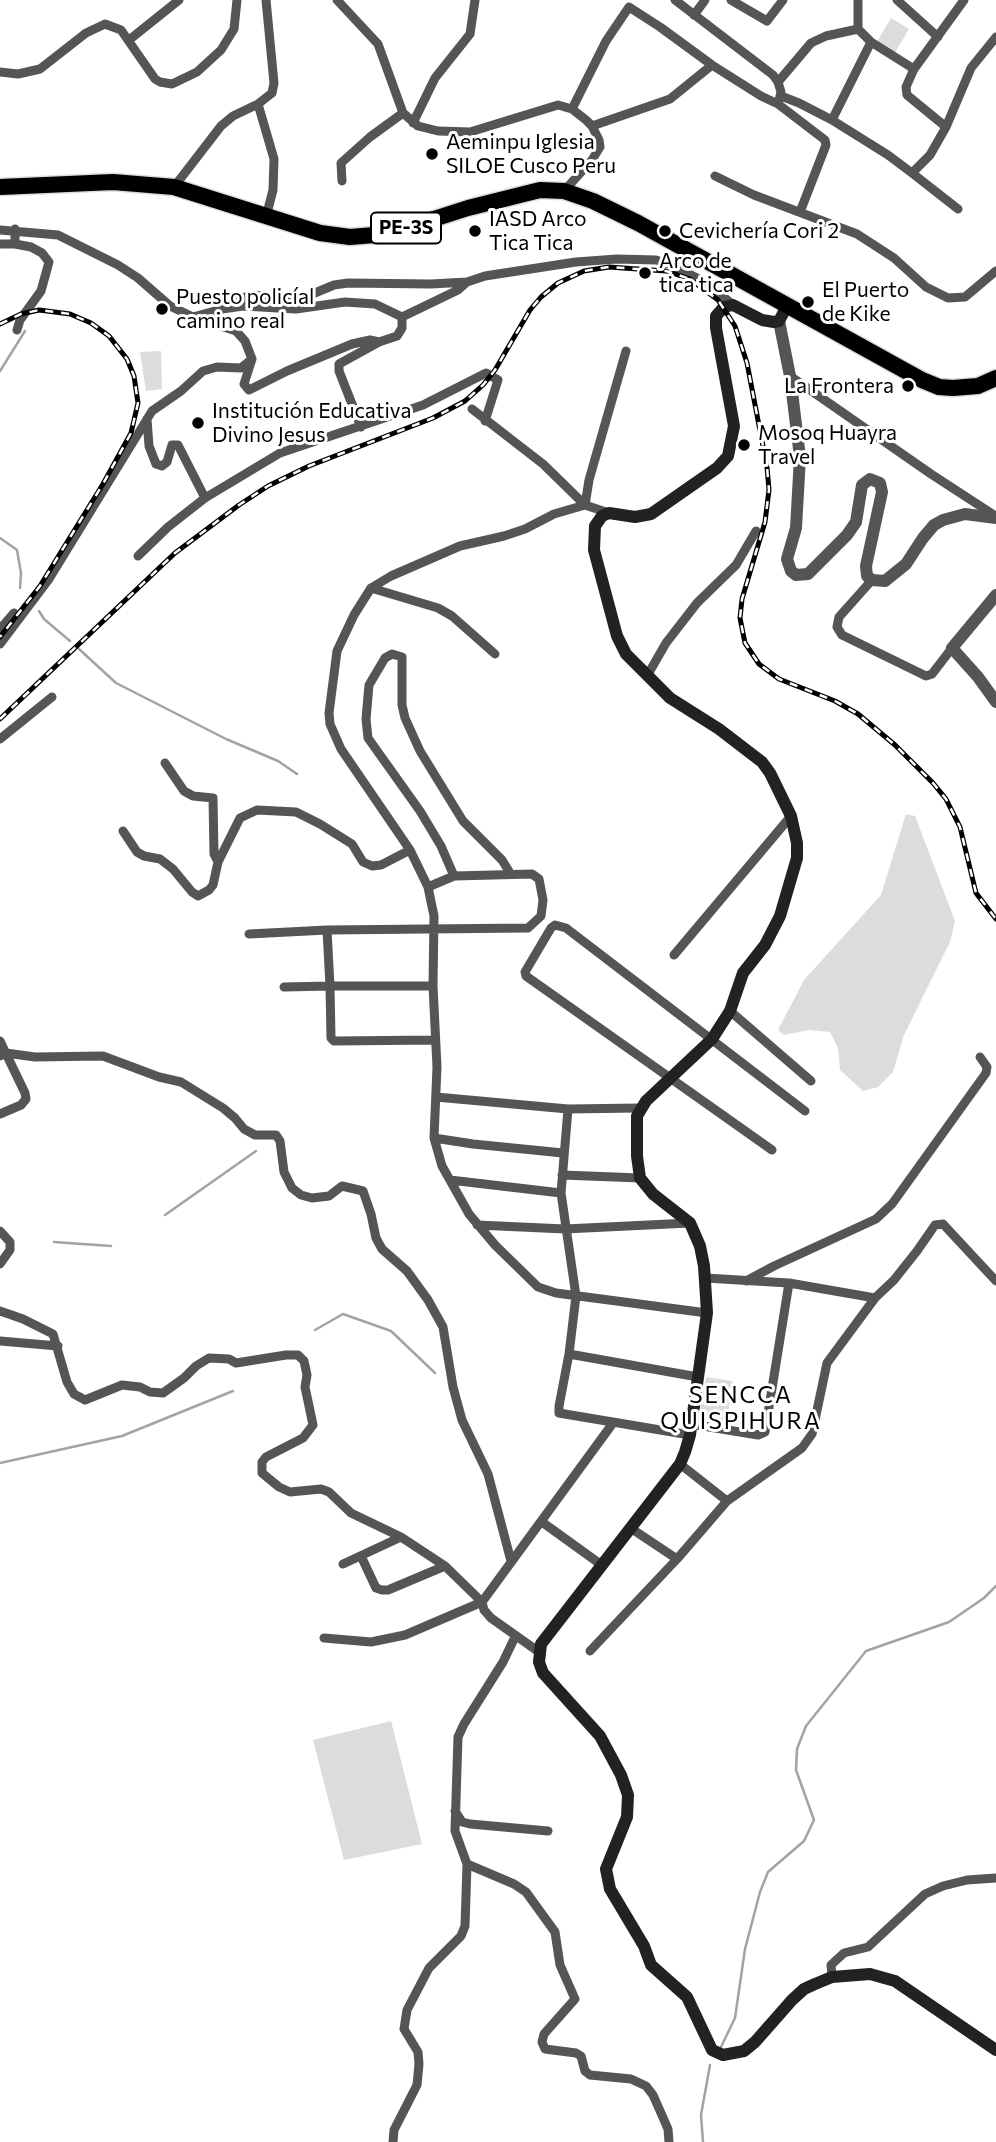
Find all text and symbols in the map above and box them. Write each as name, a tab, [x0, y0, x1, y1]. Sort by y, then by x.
place label: Aeminpu Iglesia SILOE Cusco Peru	[446, 129, 616, 179]
marker: Aeminpu Iglesia SILOE Cusco Peru	[424, 146, 440, 162]
place label: IASD Arco Tica Tica	[489, 206, 587, 256]
road number: PE-3S	[371, 212, 441, 244]
place label: Cevichería Cori 2	[679, 218, 839, 244]
marker: IASD Arco Tica Tica	[467, 223, 483, 239]
marker: Cevichería Cori 2	[657, 223, 673, 239]
place label: Arco de tica tica	[659, 248, 734, 298]
marker: Arco de tica tica	[637, 265, 653, 281]
place label: El Puerto de Kike	[822, 277, 909, 327]
place label: Puesto policíal camino real	[176, 284, 314, 334]
marker: El Puerto de Kike	[800, 294, 816, 310]
marker: Puesto policíal camino real	[154, 301, 170, 317]
place label: La Frontera	[784, 373, 894, 399]
marker: La Frontera	[900, 378, 916, 394]
place label: Institución Educativa Divino Jesus	[212, 398, 411, 448]
marker: Institución Educativa Divino Jesus	[190, 415, 206, 431]
place label: Mosoq Huayra Travel	[758, 420, 897, 470]
marker: Mosoq Huayra Travel	[736, 437, 752, 453]
district label: SENCCA QUISPIHURA	[661, 1381, 821, 1435]

